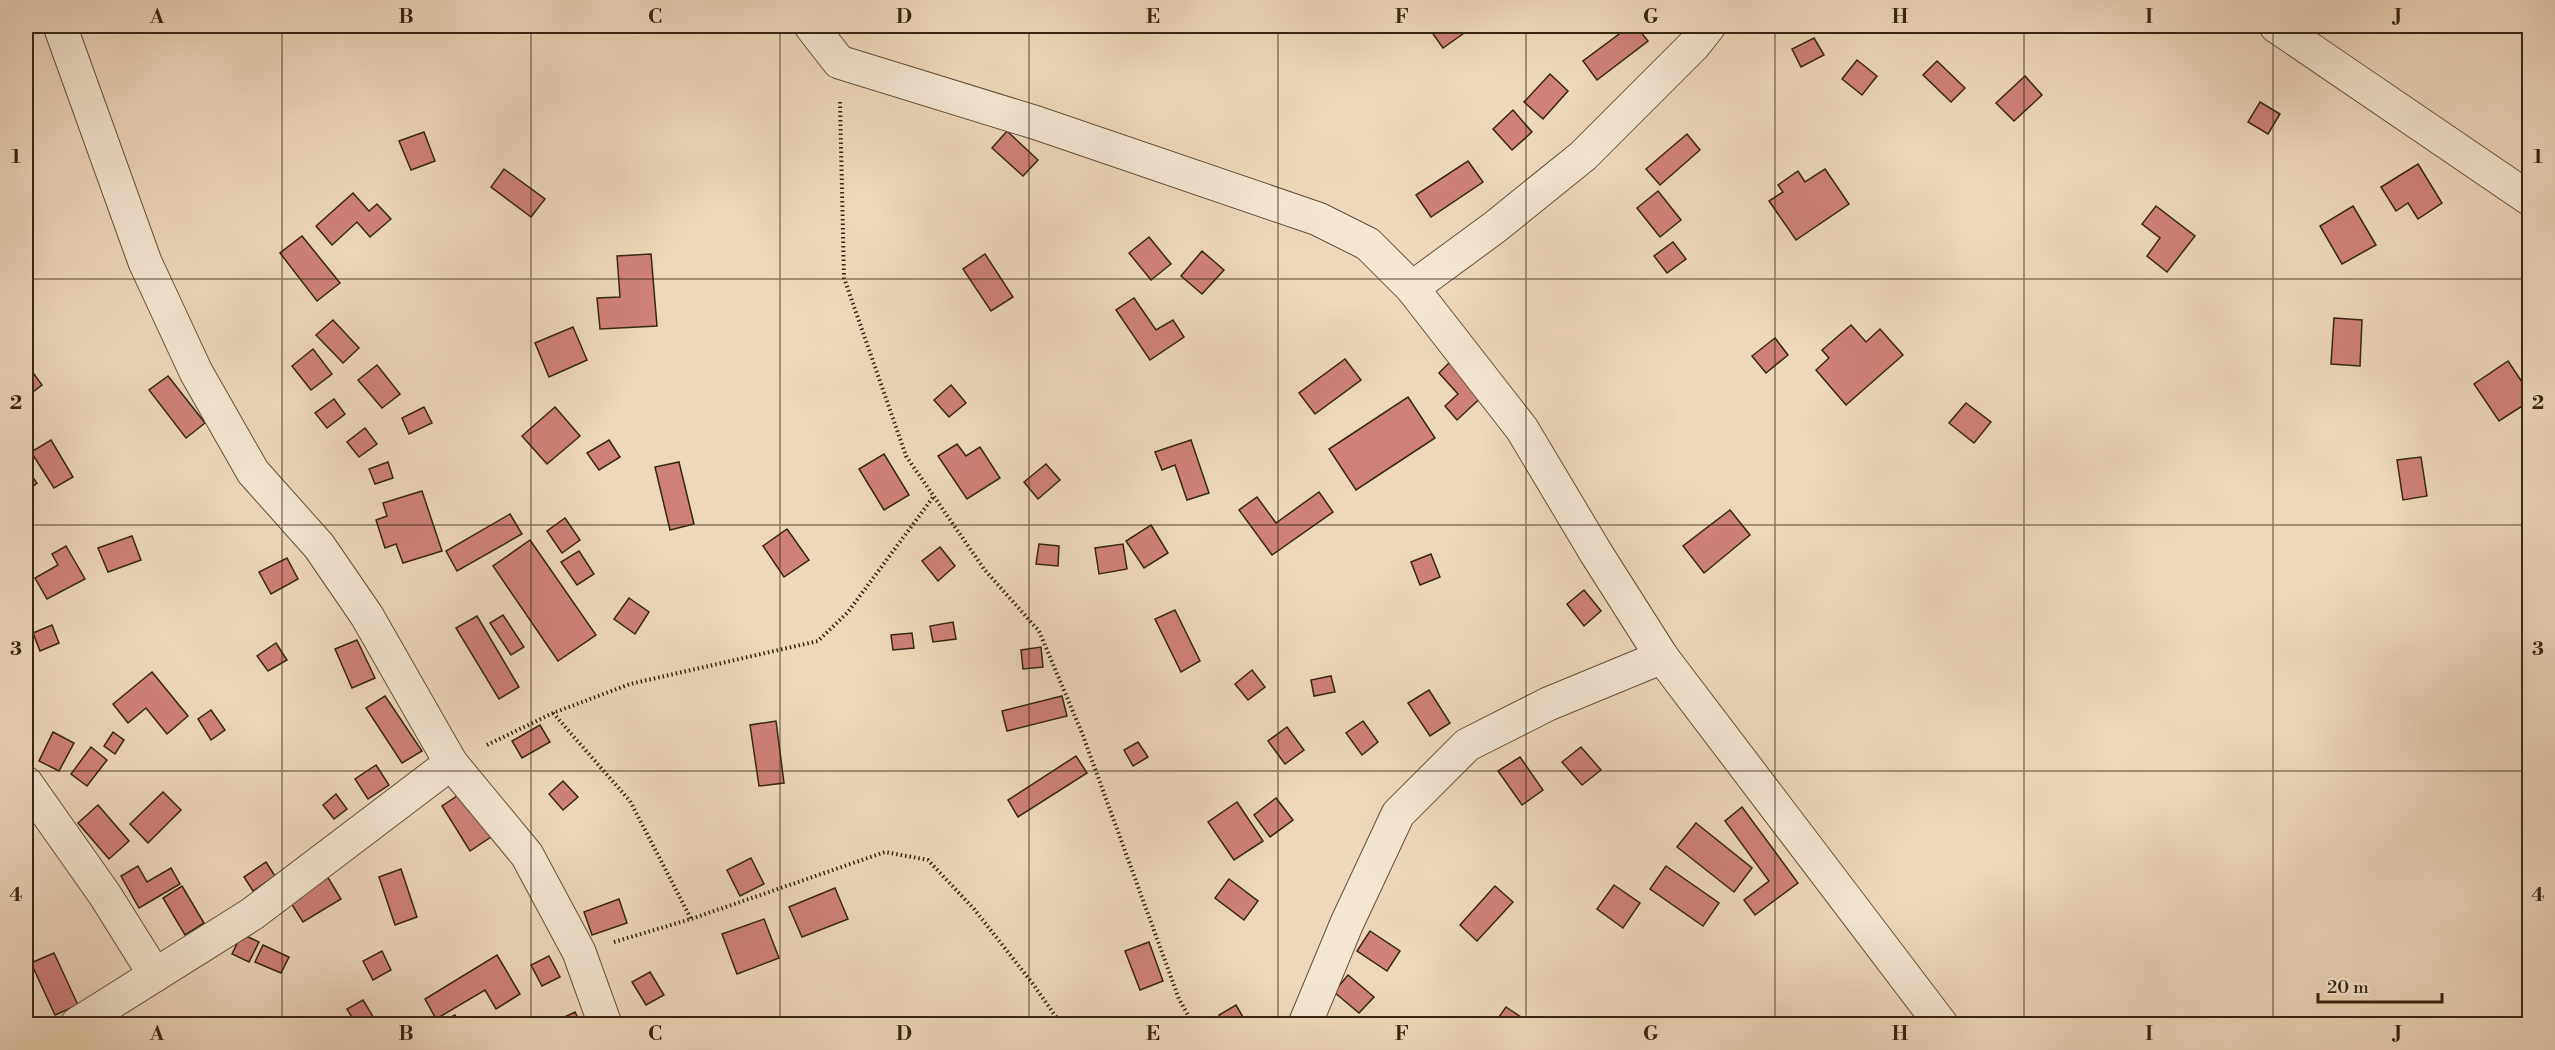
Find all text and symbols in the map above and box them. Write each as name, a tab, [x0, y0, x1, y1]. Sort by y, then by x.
text: A	[149, 5, 165, 30]
text: B	[398, 5, 414, 30]
text: C	[648, 5, 662, 30]
text: D	[896, 5, 912, 30]
text: E	[1146, 5, 1160, 30]
text: F	[1395, 5, 1409, 30]
text: G	[1643, 5, 1659, 30]
text: H	[1892, 5, 1909, 30]
text: I	[2145, 5, 2153, 30]
text: J	[2391, 5, 2402, 30]
text: 1	[11, 145, 21, 170]
text: 1	[2533, 145, 2543, 170]
text: 2	[10, 391, 22, 416]
text: 2	[2532, 391, 2544, 416]
text: 3	[10, 637, 22, 662]
text: 3	[2532, 637, 2544, 662]
text: 4	[9, 883, 23, 908]
text: 4	[2531, 883, 2545, 908]
scale bar	[2318, 966, 2442, 1004]
text: 20 m	[2327, 976, 2369, 999]
text: A	[149, 1022, 165, 1047]
text: B	[398, 1022, 414, 1047]
text: C	[648, 1022, 662, 1047]
text: D	[896, 1022, 912, 1047]
text: E	[1146, 1022, 1160, 1047]
text: F	[1395, 1022, 1409, 1047]
text: G	[1643, 1022, 1659, 1047]
text: H	[1892, 1022, 1909, 1047]
text: I	[2145, 1022, 2153, 1047]
text: J	[2391, 1022, 2402, 1047]

